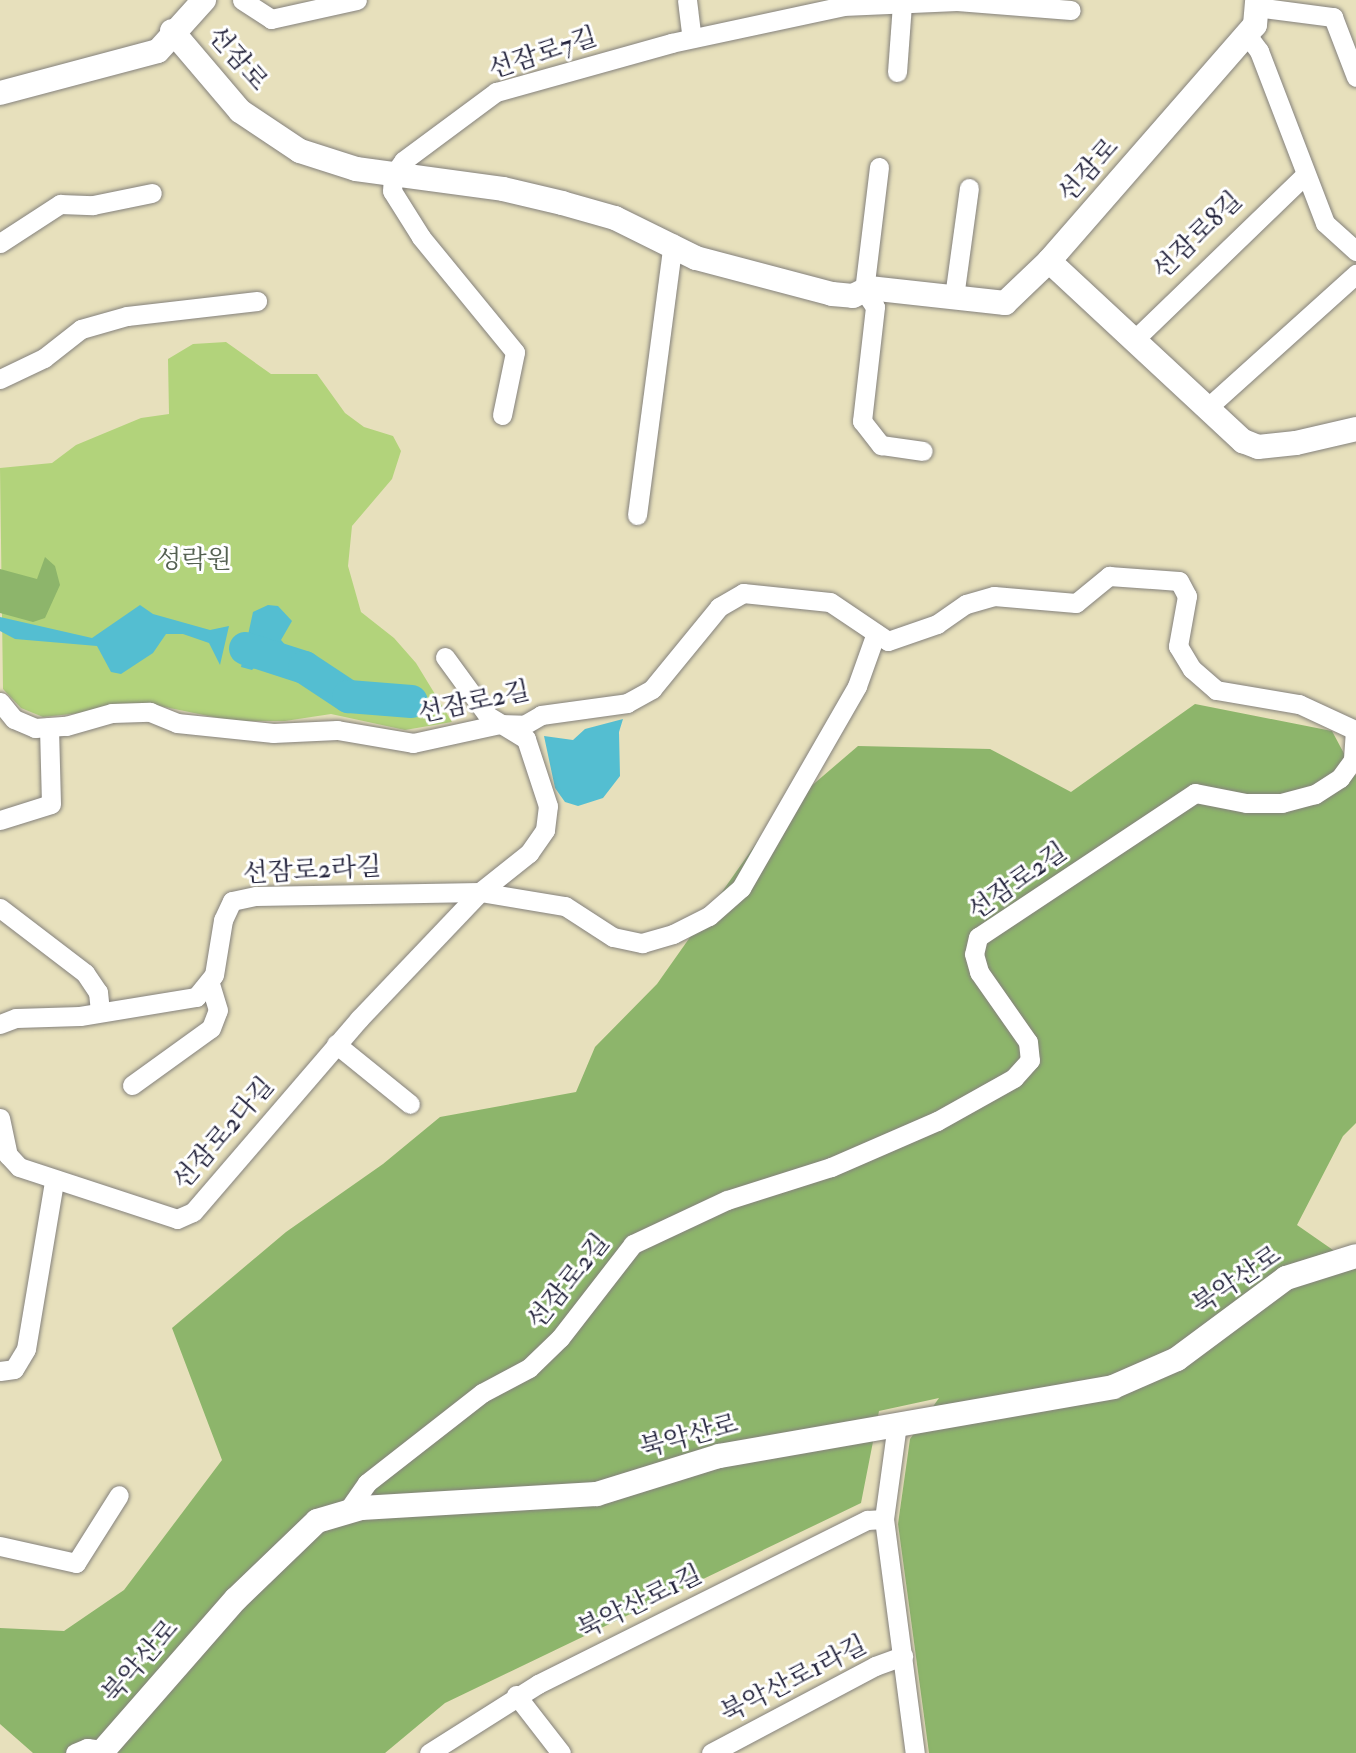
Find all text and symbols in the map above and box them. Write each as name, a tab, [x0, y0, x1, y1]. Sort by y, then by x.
street label: 선잠로	[201, 20, 273, 98]
street label: 선잠로7길	[485, 22, 601, 86]
street label: 선잠로	[1052, 133, 1126, 209]
street label: 선잠로8길	[1147, 186, 1249, 286]
park label: 성락원	[156, 545, 232, 577]
street label: 선잠로2길	[415, 676, 533, 730]
street label: 선잠로2길	[963, 837, 1073, 927]
street label: 선잠로2라길	[242, 852, 382, 890]
street label: 선잠로2다길	[167, 1071, 281, 1197]
street label: 선잠로2길	[521, 1228, 617, 1336]
street label: 북악산로	[1187, 1240, 1287, 1322]
street label: 북악산로	[636, 1409, 742, 1465]
street label: 북악산로1길	[573, 1559, 707, 1647]
street label: 북악산로	[96, 1614, 186, 1710]
street label: 북악산로1라길	[716, 1630, 872, 1730]

